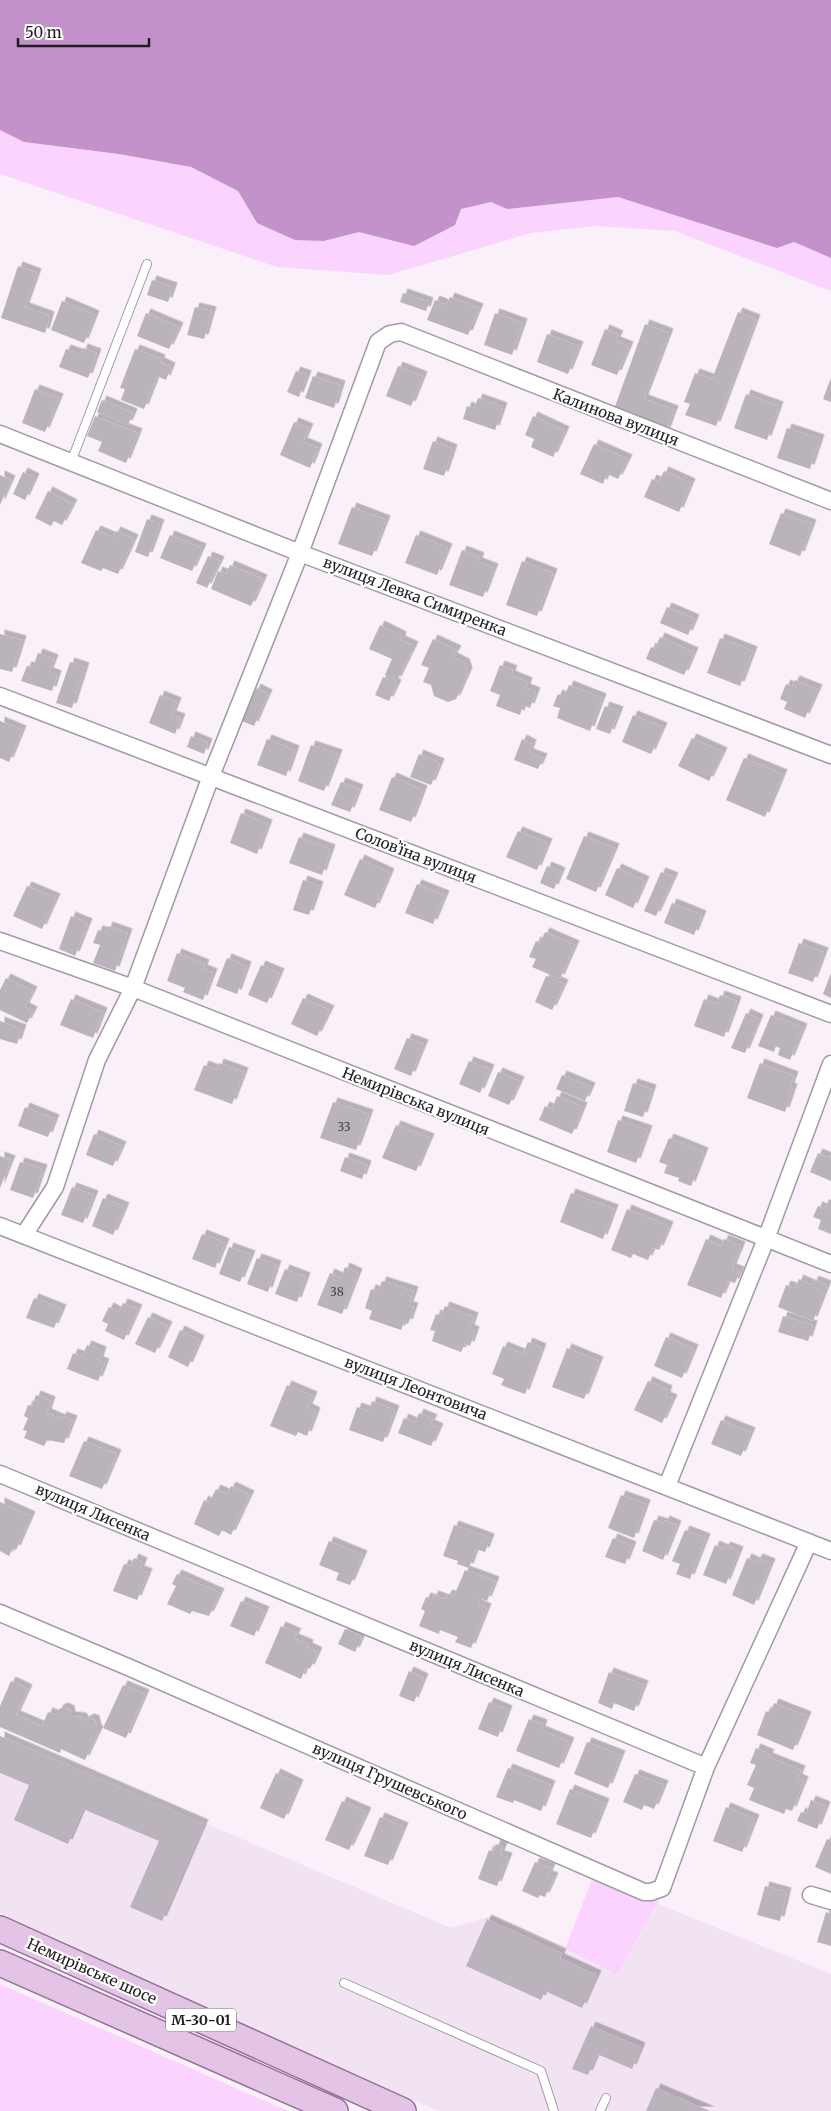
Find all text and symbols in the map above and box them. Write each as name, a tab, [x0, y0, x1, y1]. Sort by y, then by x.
scale bar	[18, 15, 149, 47]
text: 50 m	[25, 23, 62, 42]
street label: Калинова вулиця	[550, 384, 682, 450]
street label: вулиця Левка Симиренка	[321, 552, 509, 640]
street label: Соловʼїна вулиця	[353, 823, 479, 887]
street label: Немирівська вулиця	[339, 1063, 493, 1139]
house number: 33	[337, 1119, 351, 1134]
house number: 38	[330, 1284, 344, 1299]
street label: вулиця Леонтовича	[342, 1352, 490, 1424]
street label: вулиця Лисенка	[33, 1479, 153, 1545]
street label: вулиця Лисенка	[407, 1635, 527, 1701]
street label: вулиця Грушевського	[310, 1738, 471, 1824]
street label: Немирівське шосе	[24, 1934, 160, 2008]
road number: М-30-01	[166, 2008, 236, 2032]

